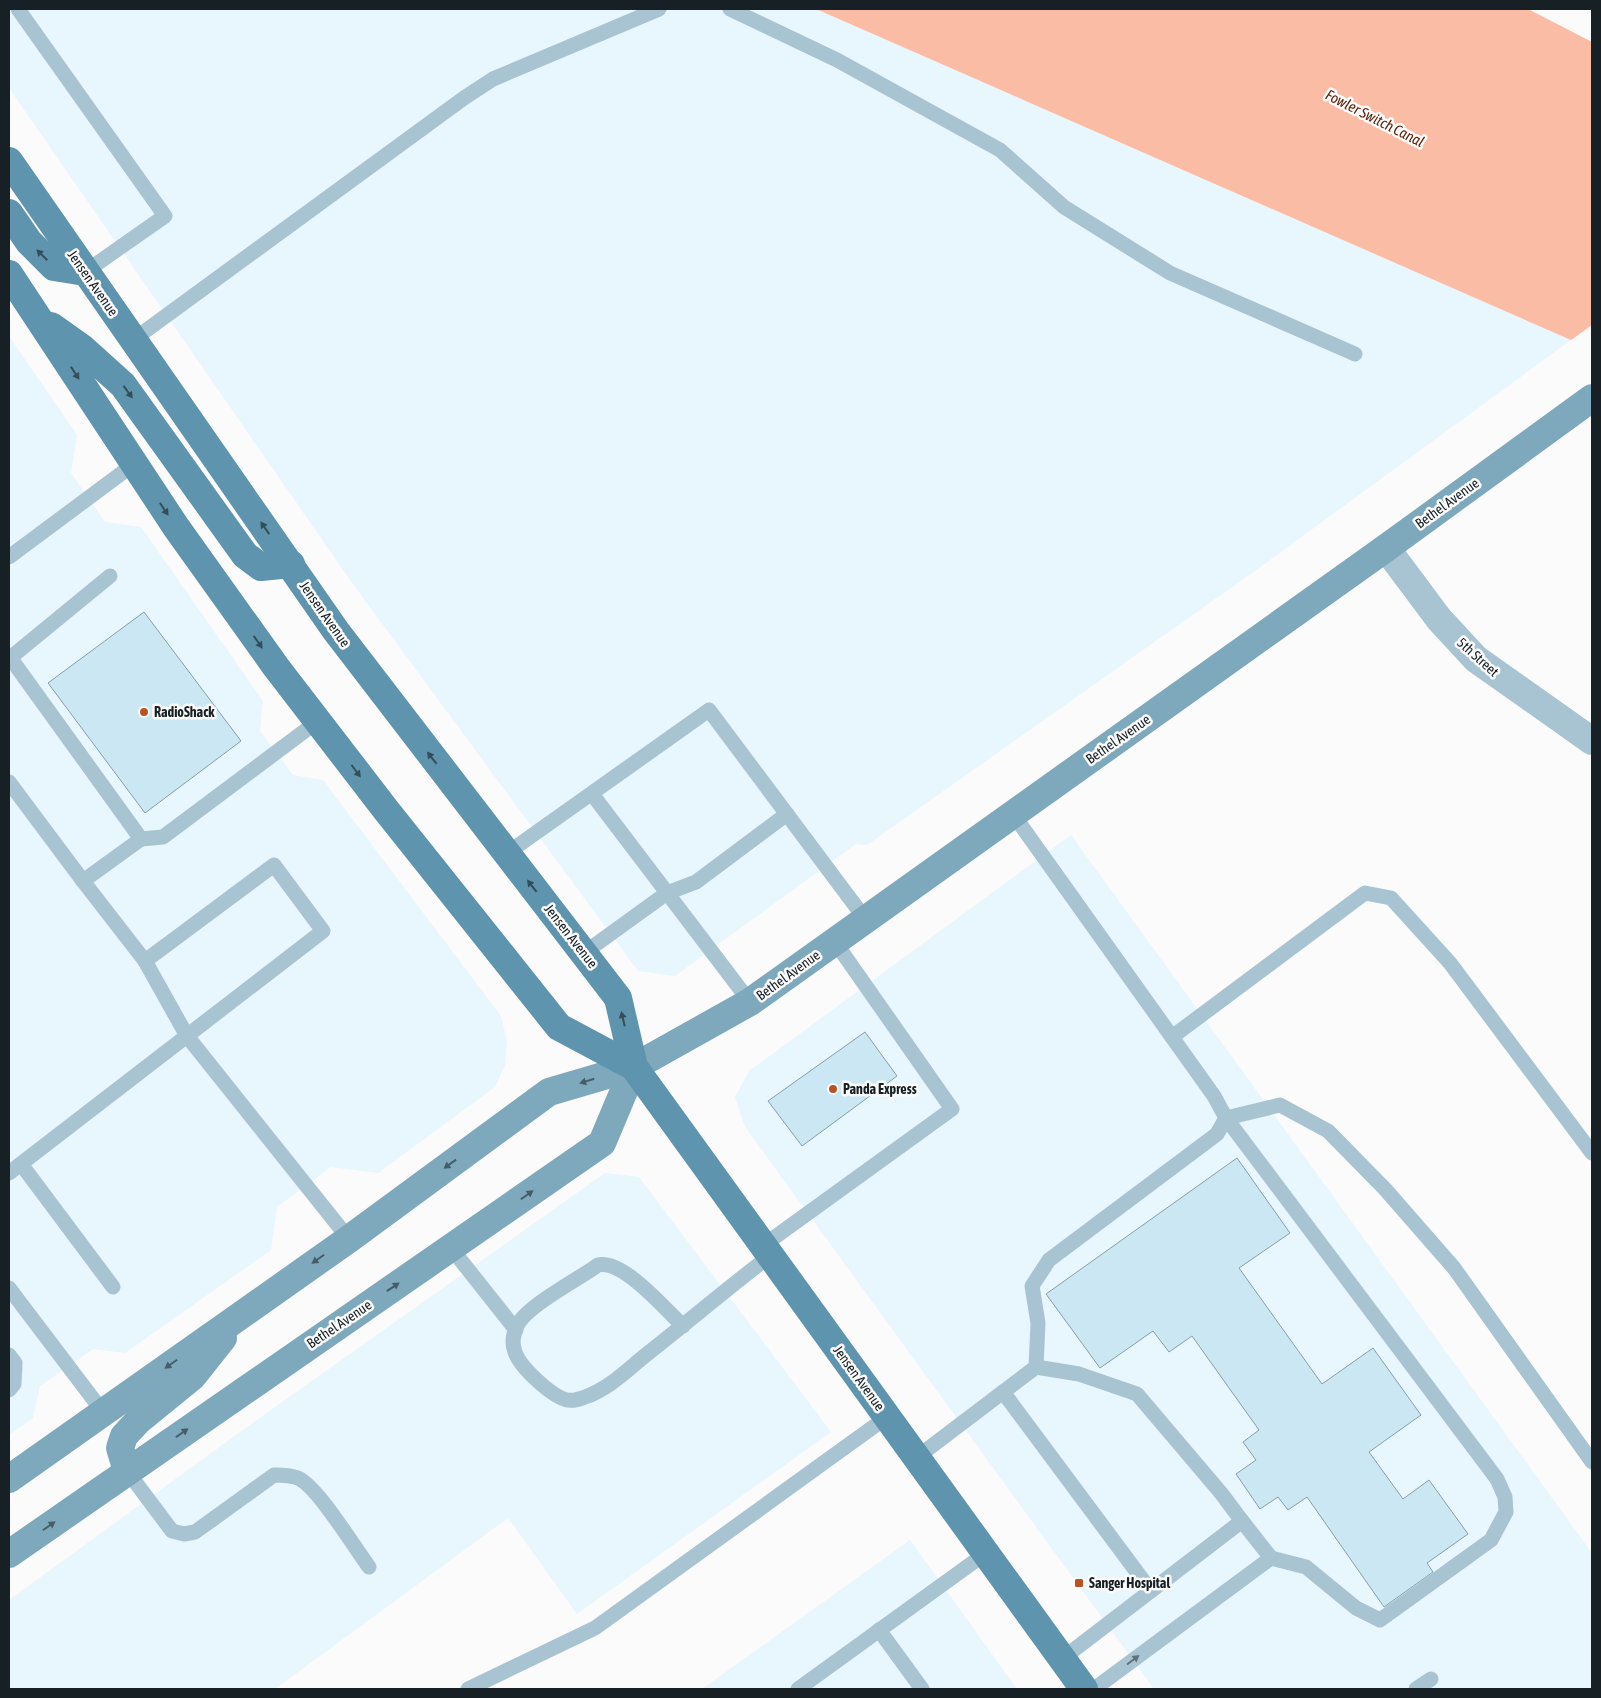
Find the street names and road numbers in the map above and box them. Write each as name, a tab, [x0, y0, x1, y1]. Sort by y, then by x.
street label: Jensen Avenue	[65, 247, 121, 319]
street label: Bethel Avenue	[1412, 475, 1482, 531]
street label: Jensen Avenue	[297, 578, 353, 650]
street label: 5th Street	[1454, 634, 1502, 680]
street label: Bethel Avenue	[1083, 711, 1153, 767]
street label: Jensen Avenue	[541, 901, 601, 971]
street label: Bethel Avenue	[753, 947, 823, 1003]
street label: Bethel Avenue	[304, 1297, 374, 1351]
street label: Jensen Avenue	[830, 1342, 888, 1414]

